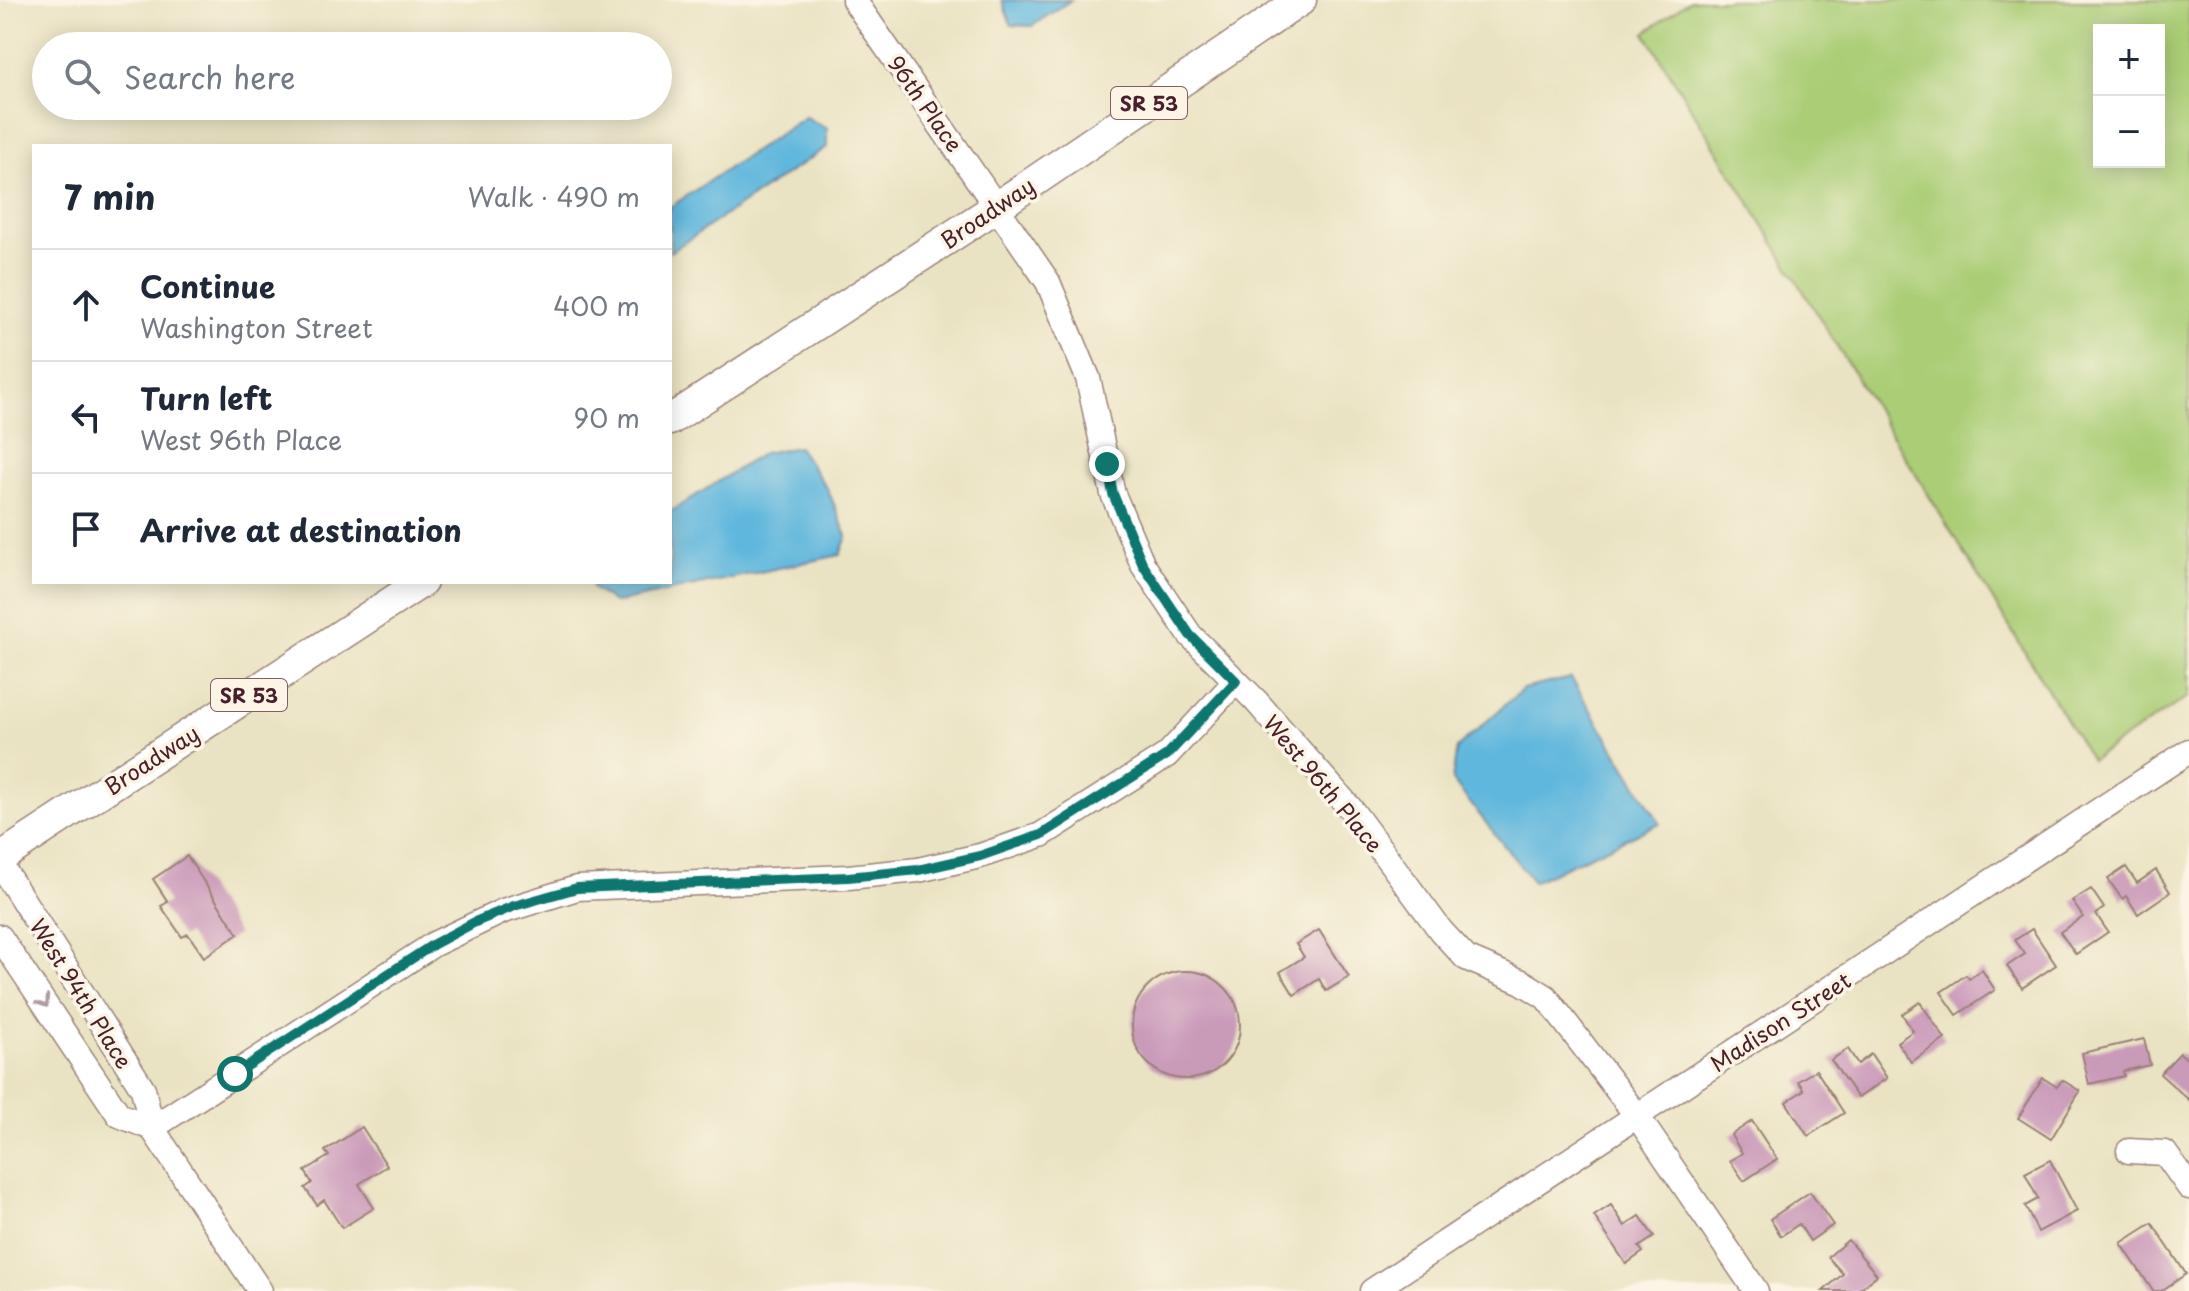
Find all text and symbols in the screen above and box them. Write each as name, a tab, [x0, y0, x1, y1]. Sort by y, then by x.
map controls	[2093, 24, 2165, 168]
button: +	[2093, 24, 2165, 96]
search box	[32, 32, 672, 120]
street label: 96th Place	[881, 48, 971, 158]
icon: search	[60, 54, 104, 98]
text: Search here	[124, 54, 296, 99]
road number: SR 53	[1111, 87, 1187, 119]
button: −	[2093, 96, 2165, 168]
street label: Broadway	[933, 168, 1041, 256]
text: 7 min	[64, 170, 155, 222]
text: Walk · 490 m	[468, 177, 640, 216]
text: Continue	[140, 263, 275, 308]
icon: ahead	[64, 283, 108, 327]
text: 400 m	[553, 286, 640, 325]
text: Washington Street	[140, 308, 373, 347]
text: Turn left	[140, 375, 272, 420]
icon: left	[64, 395, 108, 439]
text: 90 m	[573, 398, 640, 437]
text: West 96th Place	[140, 420, 342, 459]
route end	[1089, 446, 1125, 482]
icon: arrive	[64, 507, 108, 551]
text: Arrive at destination	[140, 507, 462, 552]
road number: SR 53	[211, 679, 287, 711]
street label: West 96th Place	[1256, 707, 1392, 859]
street label: Broadway	[97, 716, 205, 802]
street label: West 94th Place	[22, 911, 142, 1075]
street label: Madison Street	[1703, 963, 1857, 1079]
one-way arrow	[34, 993, 49, 1008]
route start	[217, 1056, 253, 1092]

